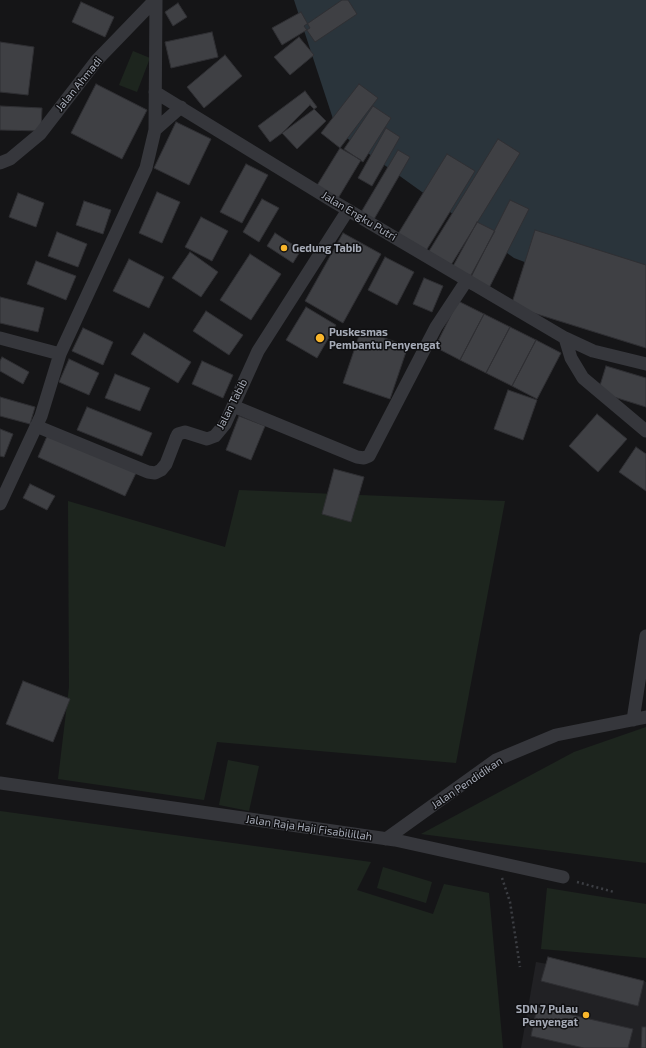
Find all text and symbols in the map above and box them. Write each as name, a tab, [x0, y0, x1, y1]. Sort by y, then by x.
street label: Jalan Ahmadi	[53, 54, 105, 114]
street label: Jalan Engku Putri	[319, 188, 399, 244]
place label: Gedung Tabib	[292, 241, 362, 255]
marker: Gedung Tabib	[279, 243, 289, 253]
place label: Puskesmas Pembantu Penyengat	[329, 325, 440, 351]
marker: Puskesmas Pembantu Penyengat	[314, 332, 326, 344]
street label: Jalan Tabib	[214, 377, 250, 431]
street label: Jalan Pendidikan	[429, 754, 505, 812]
street label: Jalan Raja Haji Fisabilillah	[245, 813, 373, 843]
place label: SDN 7 Pulau Penyengat	[516, 1002, 578, 1028]
marker: SDN 7 Pulau Penyengat	[581, 1010, 591, 1020]

